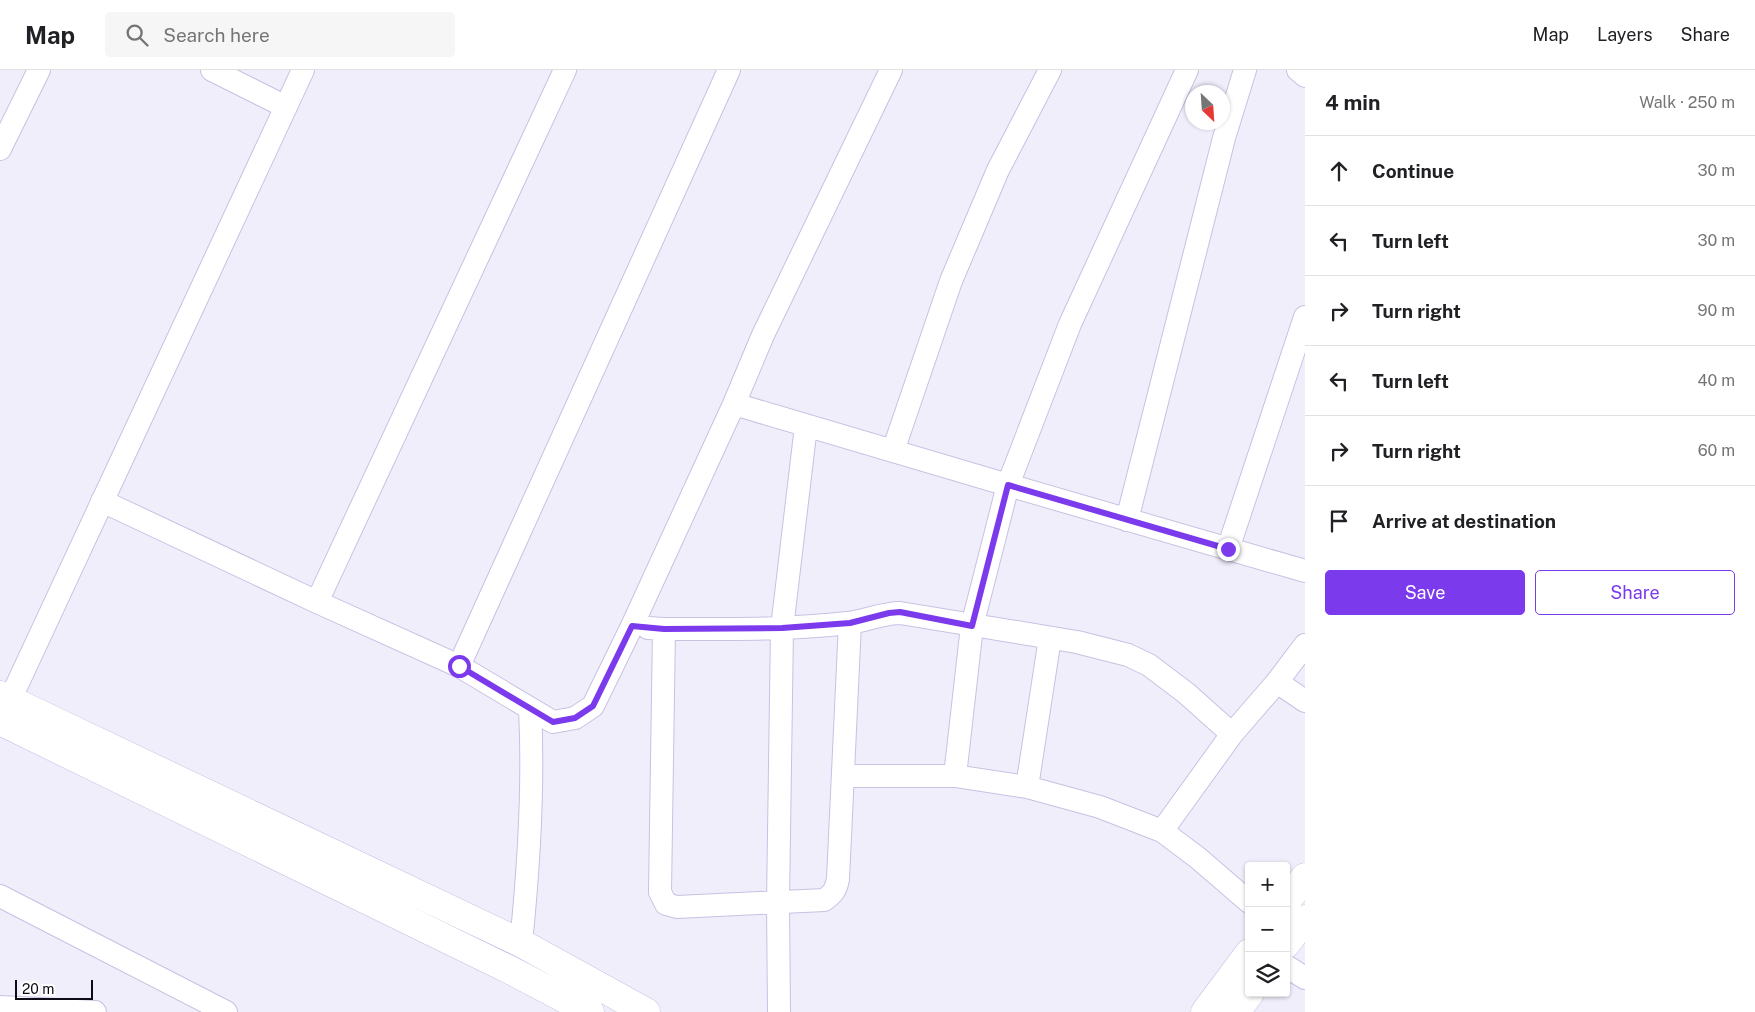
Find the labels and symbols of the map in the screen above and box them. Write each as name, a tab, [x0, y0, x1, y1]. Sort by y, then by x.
north arrow	[1185, 85, 1230, 130]
route end	[1217, 538, 1240, 561]
route start	[448, 655, 471, 678]
scale bar	[15, 977, 92, 1000]

